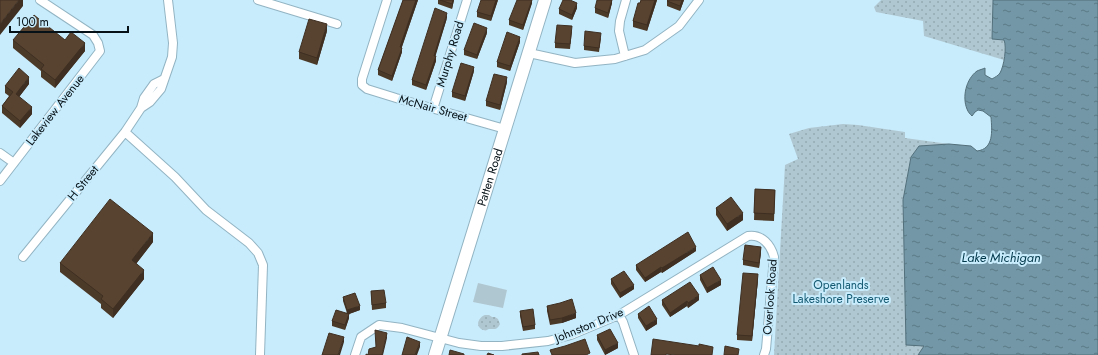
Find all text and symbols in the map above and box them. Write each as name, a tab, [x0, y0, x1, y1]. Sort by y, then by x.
scale bar	[10, 8, 128, 34]
text: 100 m	[16, 13, 49, 31]
street label: Murphy Road	[431, 19, 469, 89]
street label: Lakeview Avenue	[21, 71, 89, 149]
street label: McNair Street	[397, 90, 469, 126]
street label: Patten Road	[473, 146, 507, 209]
street label: H Street	[63, 161, 103, 205]
water label: Lake Michigan	[961, 248, 1041, 267]
street label: Overlook Road	[758, 259, 782, 335]
park label: Openlands Lakeshore Preserve	[792, 276, 890, 308]
street label: Johnston Drive	[550, 303, 626, 348]

